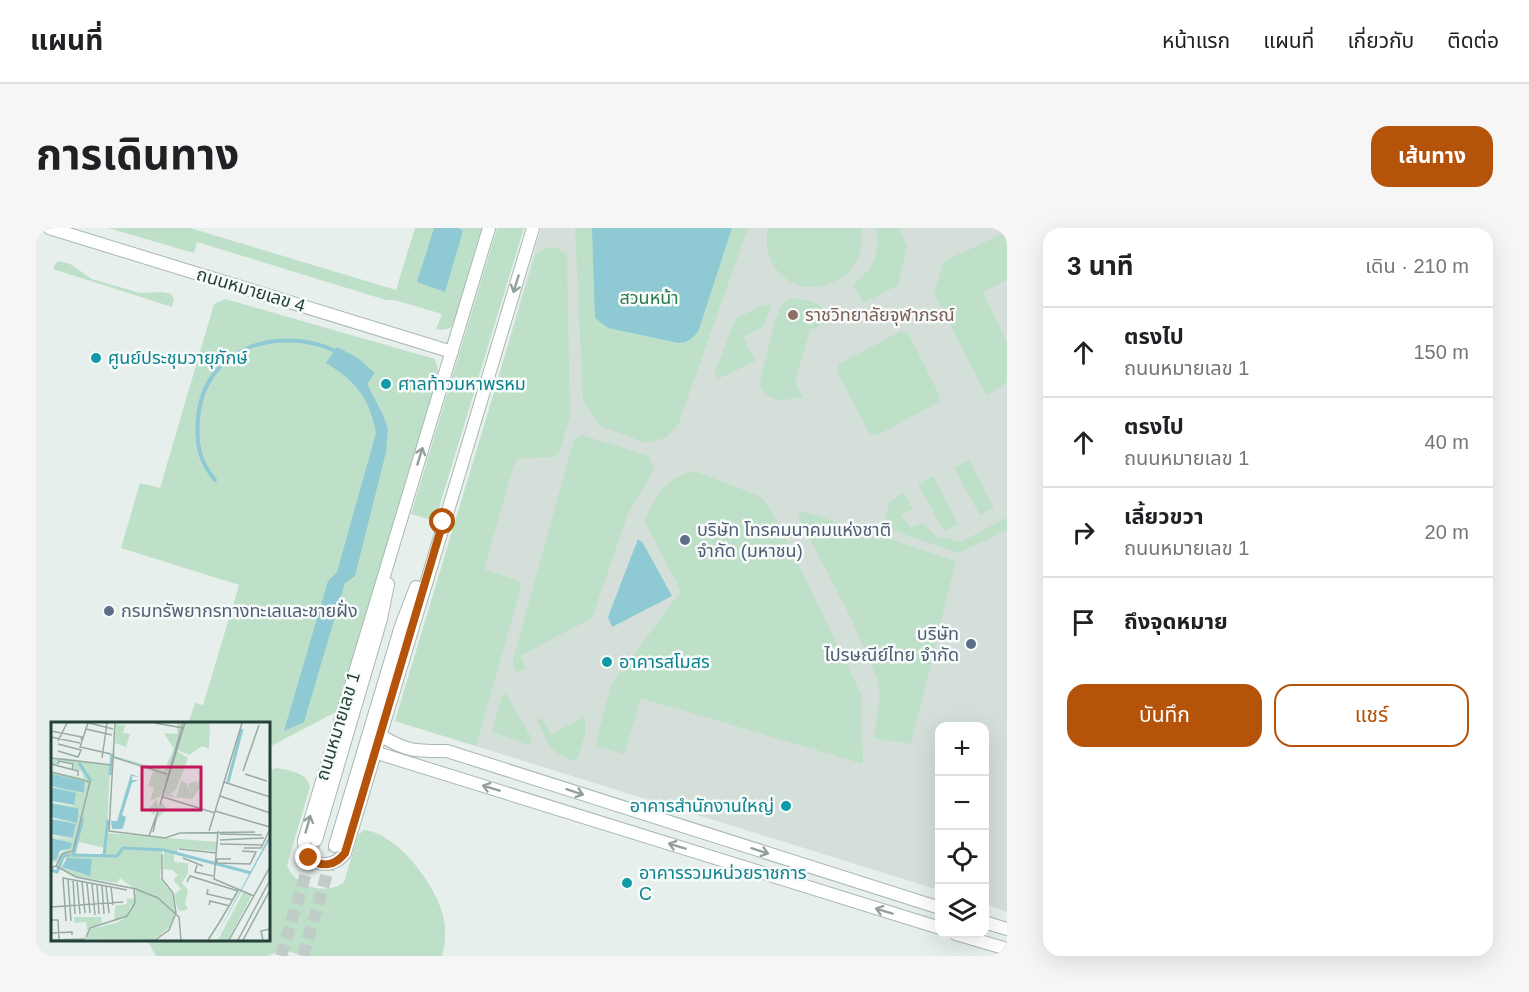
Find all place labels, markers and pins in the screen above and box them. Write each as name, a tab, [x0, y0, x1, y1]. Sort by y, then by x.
place label: ราชวิทยาลัยจุฬาภรณ์	[805, 305, 955, 326]
marker: ราชวิทยาลัยจุฬาภรณ์	[786, 308, 800, 322]
place label: ศูนย์ประชุมวายุภักษ์	[108, 348, 248, 370]
marker: ศูนย์ประชุมวายุภักษ์	[89, 351, 103, 365]
place label: ศาลท้าวมหาพรหม	[398, 374, 526, 394]
marker: ศาลท้าวมหาพรหม	[379, 377, 393, 391]
place label: บริษัท โทรคมนาคมแห่งชาติ จำกัด (มหาชน)	[697, 520, 891, 561]
marker: บริษัท โทรคมนาคมแห่งชาติ จำกัด (มหาชน)	[678, 533, 692, 547]
place label: กรมทรัพยากรทางทะเลและชายฝั่ง	[121, 599, 358, 621]
marker: กรมทรัพยากรทางทะเลและชายฝั่ง	[102, 604, 116, 618]
place label: บริษัท ไปรษณีย์ไทย จำกัด	[824, 624, 959, 665]
marker: บริษัท ไปรษณีย์ไทย จำกัด	[964, 637, 978, 651]
place label: อาคารสโมสร	[619, 652, 710, 672]
marker: อาคารสโมสร	[600, 655, 614, 669]
place label: อาคารสำนักงานใหญ่	[630, 796, 774, 816]
marker: อาคารสำนักงานใหญ่	[779, 799, 793, 813]
place label: อาคารรวมหน่วยราชการ C	[639, 863, 807, 904]
marker: อาคารรวมหน่วยราชการ C	[620, 876, 634, 890]

